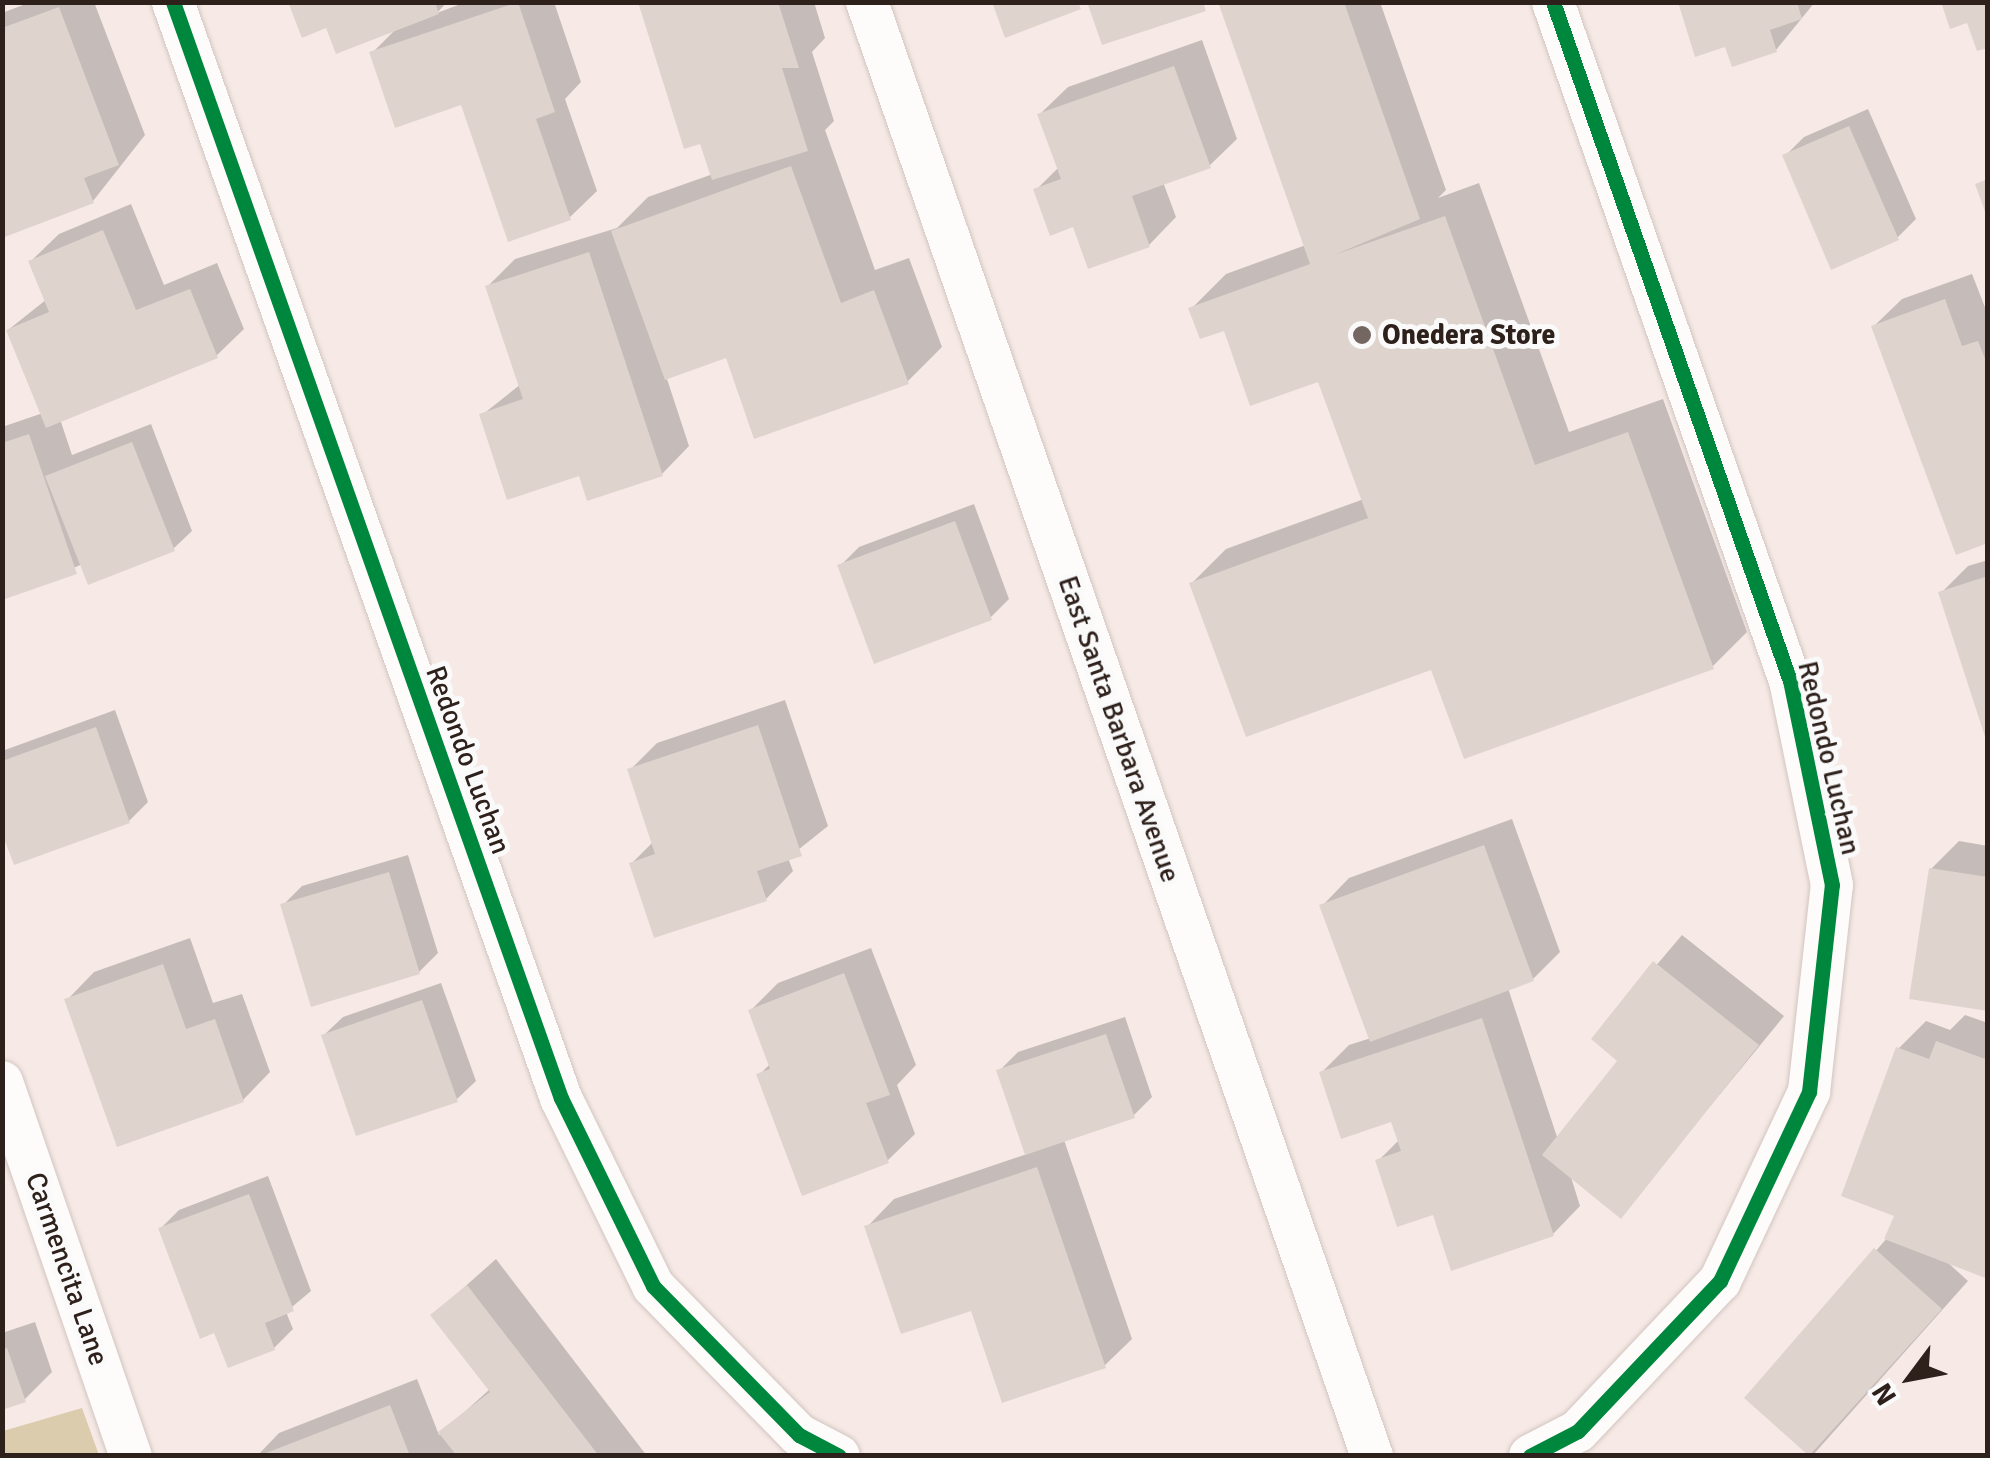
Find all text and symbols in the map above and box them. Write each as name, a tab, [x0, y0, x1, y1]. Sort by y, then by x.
place label: Onedera Store	[1382, 318, 1555, 352]
marker: Onedera Store	[1351, 324, 1373, 346]
street label: East Santa Barbara Avenue	[1051, 571, 1187, 887]
street label: Redondo Luchan	[1790, 658, 1868, 858]
street label: Redondo Luchan	[418, 661, 518, 859]
street label: Carmencita Lane	[18, 1168, 116, 1370]
north arrow	[1860, 1328, 1960, 1428]
text: N	[1865, 1377, 1904, 1411]

